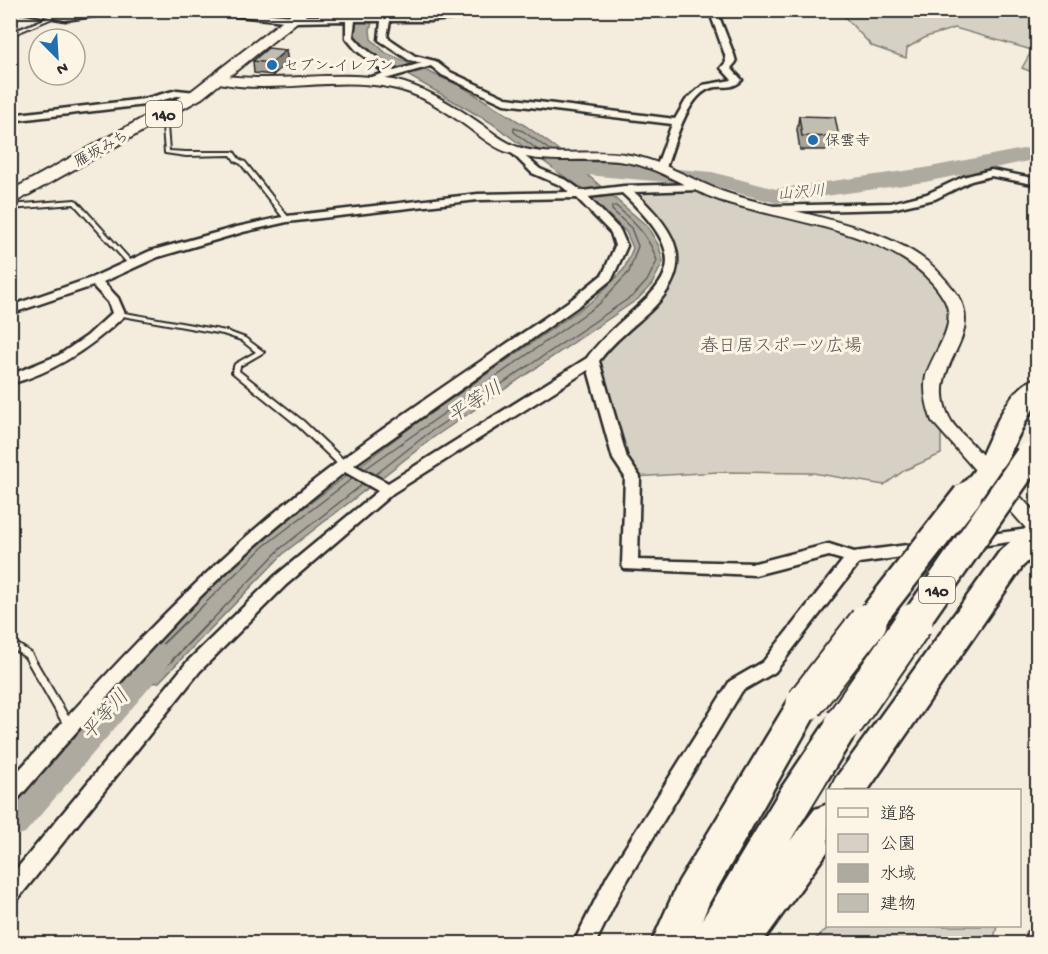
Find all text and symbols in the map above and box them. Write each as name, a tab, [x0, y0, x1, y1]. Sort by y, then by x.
north arrow	[27, 27, 87, 87]
text: N	[53, 57, 70, 79]
marker: セブン-イレブン	[265, 58, 279, 72]
place label: セブン-イレブン	[284, 58, 394, 76]
road number: 140	[146, 101, 182, 127]
street label: 雁坂みち	[72, 127, 132, 172]
place label: 保雲寺	[825, 132, 870, 151]
marker: 保雲寺	[806, 133, 820, 147]
water label: 山沢川	[776, 182, 826, 206]
park label: 春日居スポーツ広場	[700, 336, 862, 358]
water label: 平等川	[443, 376, 507, 430]
road number: 140	[919, 577, 955, 603]
water label: 平等川	[76, 685, 135, 746]
legend	[826, 789, 1021, 927]
text: 道路	[880, 804, 916, 826]
text: 公園	[880, 835, 916, 856]
text: 水域	[880, 864, 916, 886]
text: 建物	[880, 894, 916, 916]

